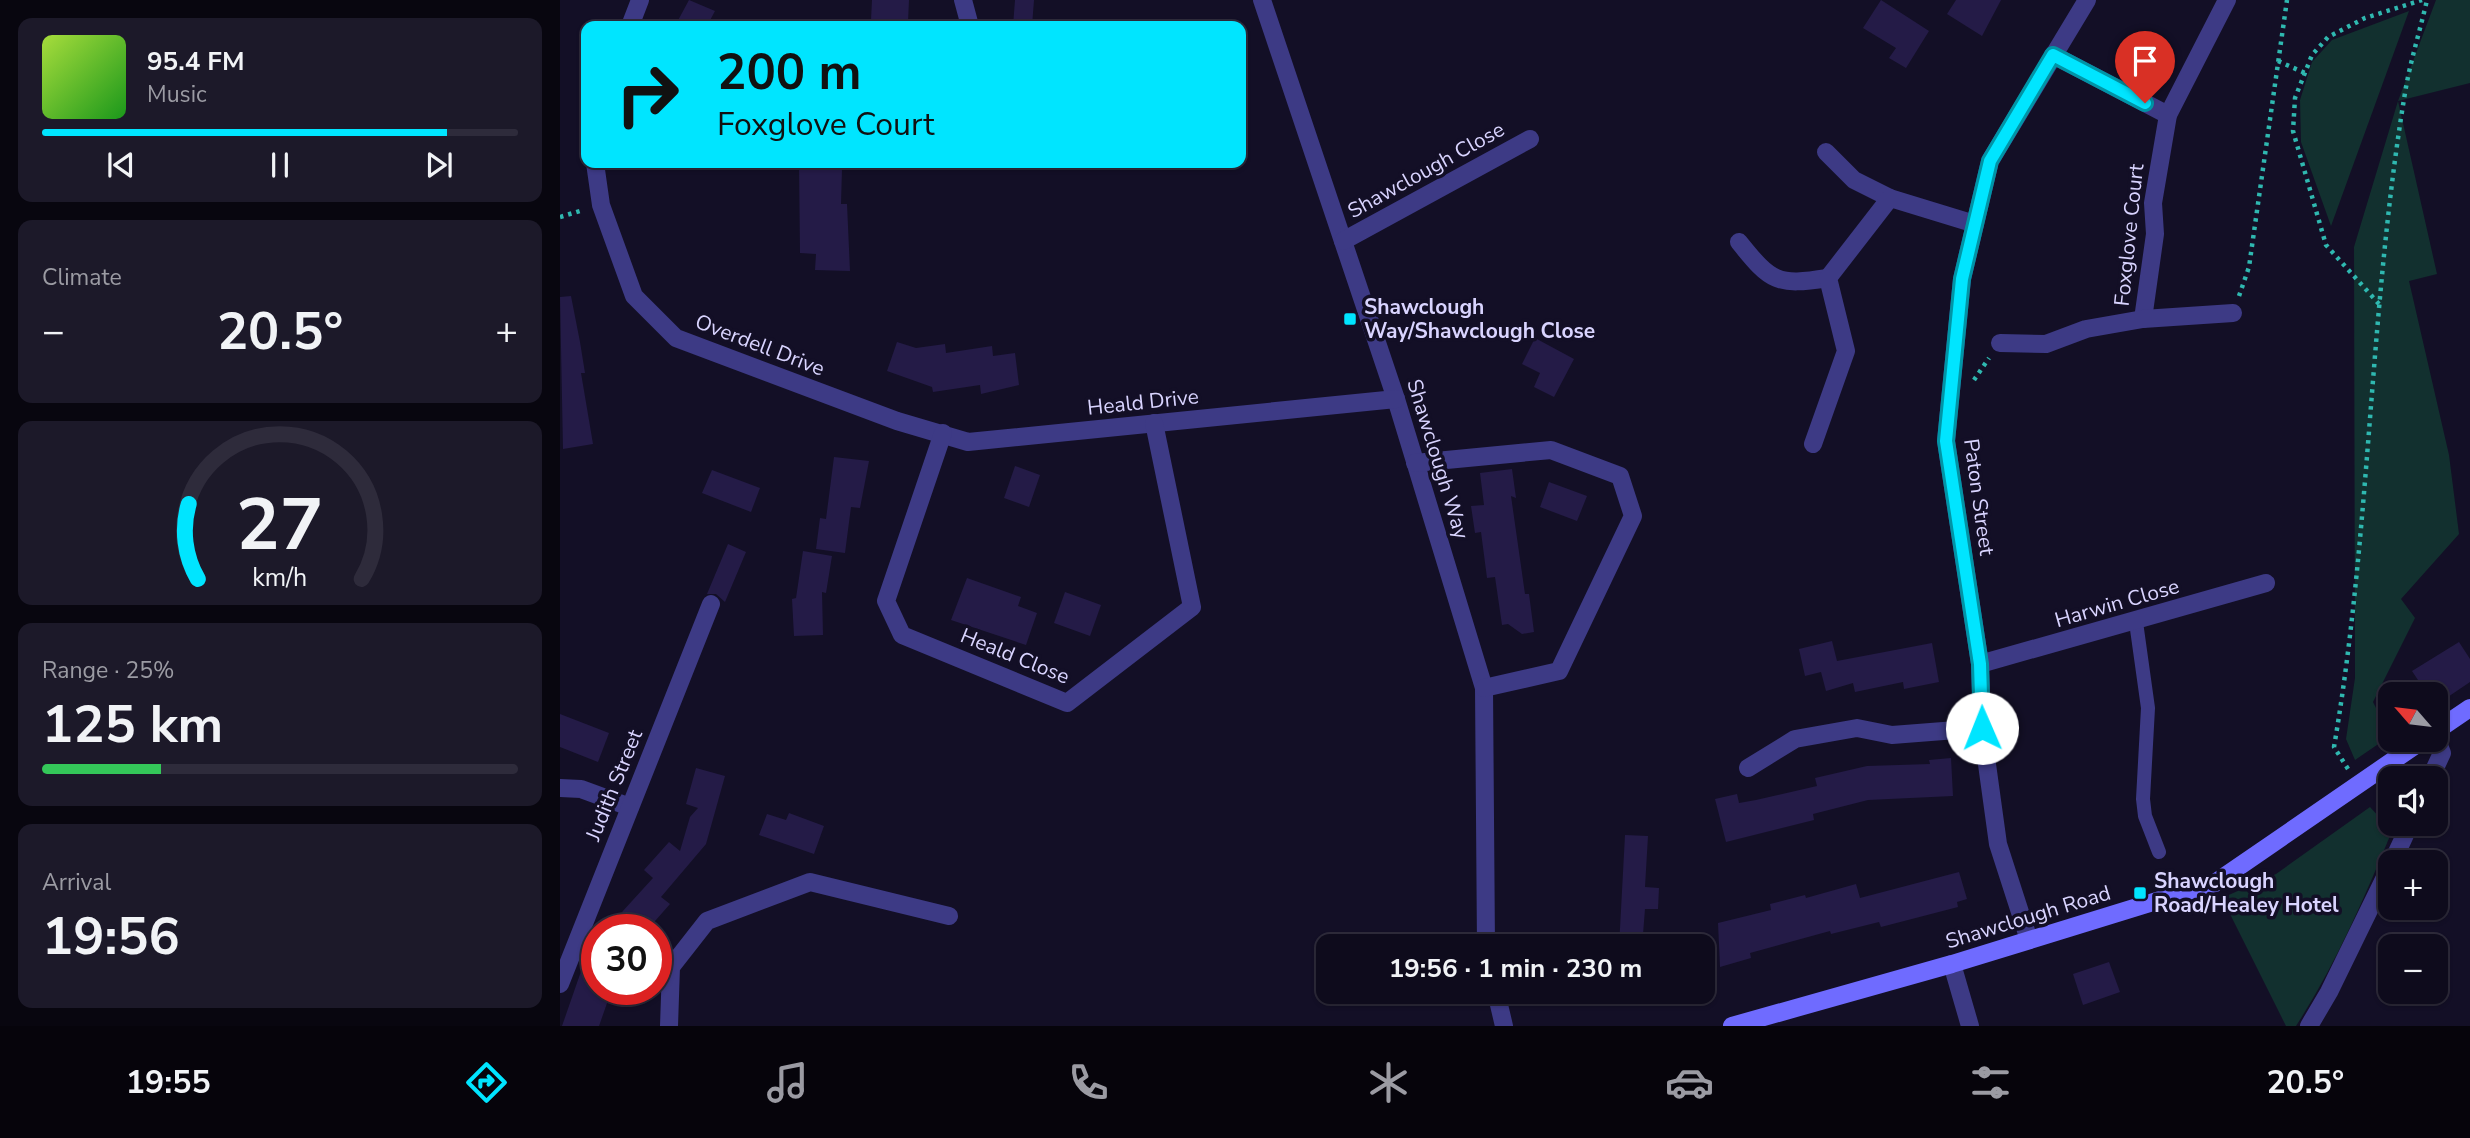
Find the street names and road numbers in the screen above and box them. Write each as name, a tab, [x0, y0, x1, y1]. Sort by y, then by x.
street label: Shawclough Close	[1342, 115, 1510, 225]
street label: Foxglove Court	[2108, 162, 2150, 307]
street label: Overdell Drive	[691, 307, 829, 383]
street label: Shawclough Way	[1400, 376, 1476, 543]
street label: Heald Drive	[1086, 382, 1200, 422]
street label: Paton Street	[1957, 437, 2001, 558]
street label: Harwin Close	[2051, 572, 2183, 634]
street label: Heald Close	[956, 621, 1074, 691]
street label: Judith Street	[579, 725, 649, 846]
street label: Shawclough Road	[1942, 879, 2114, 955]

